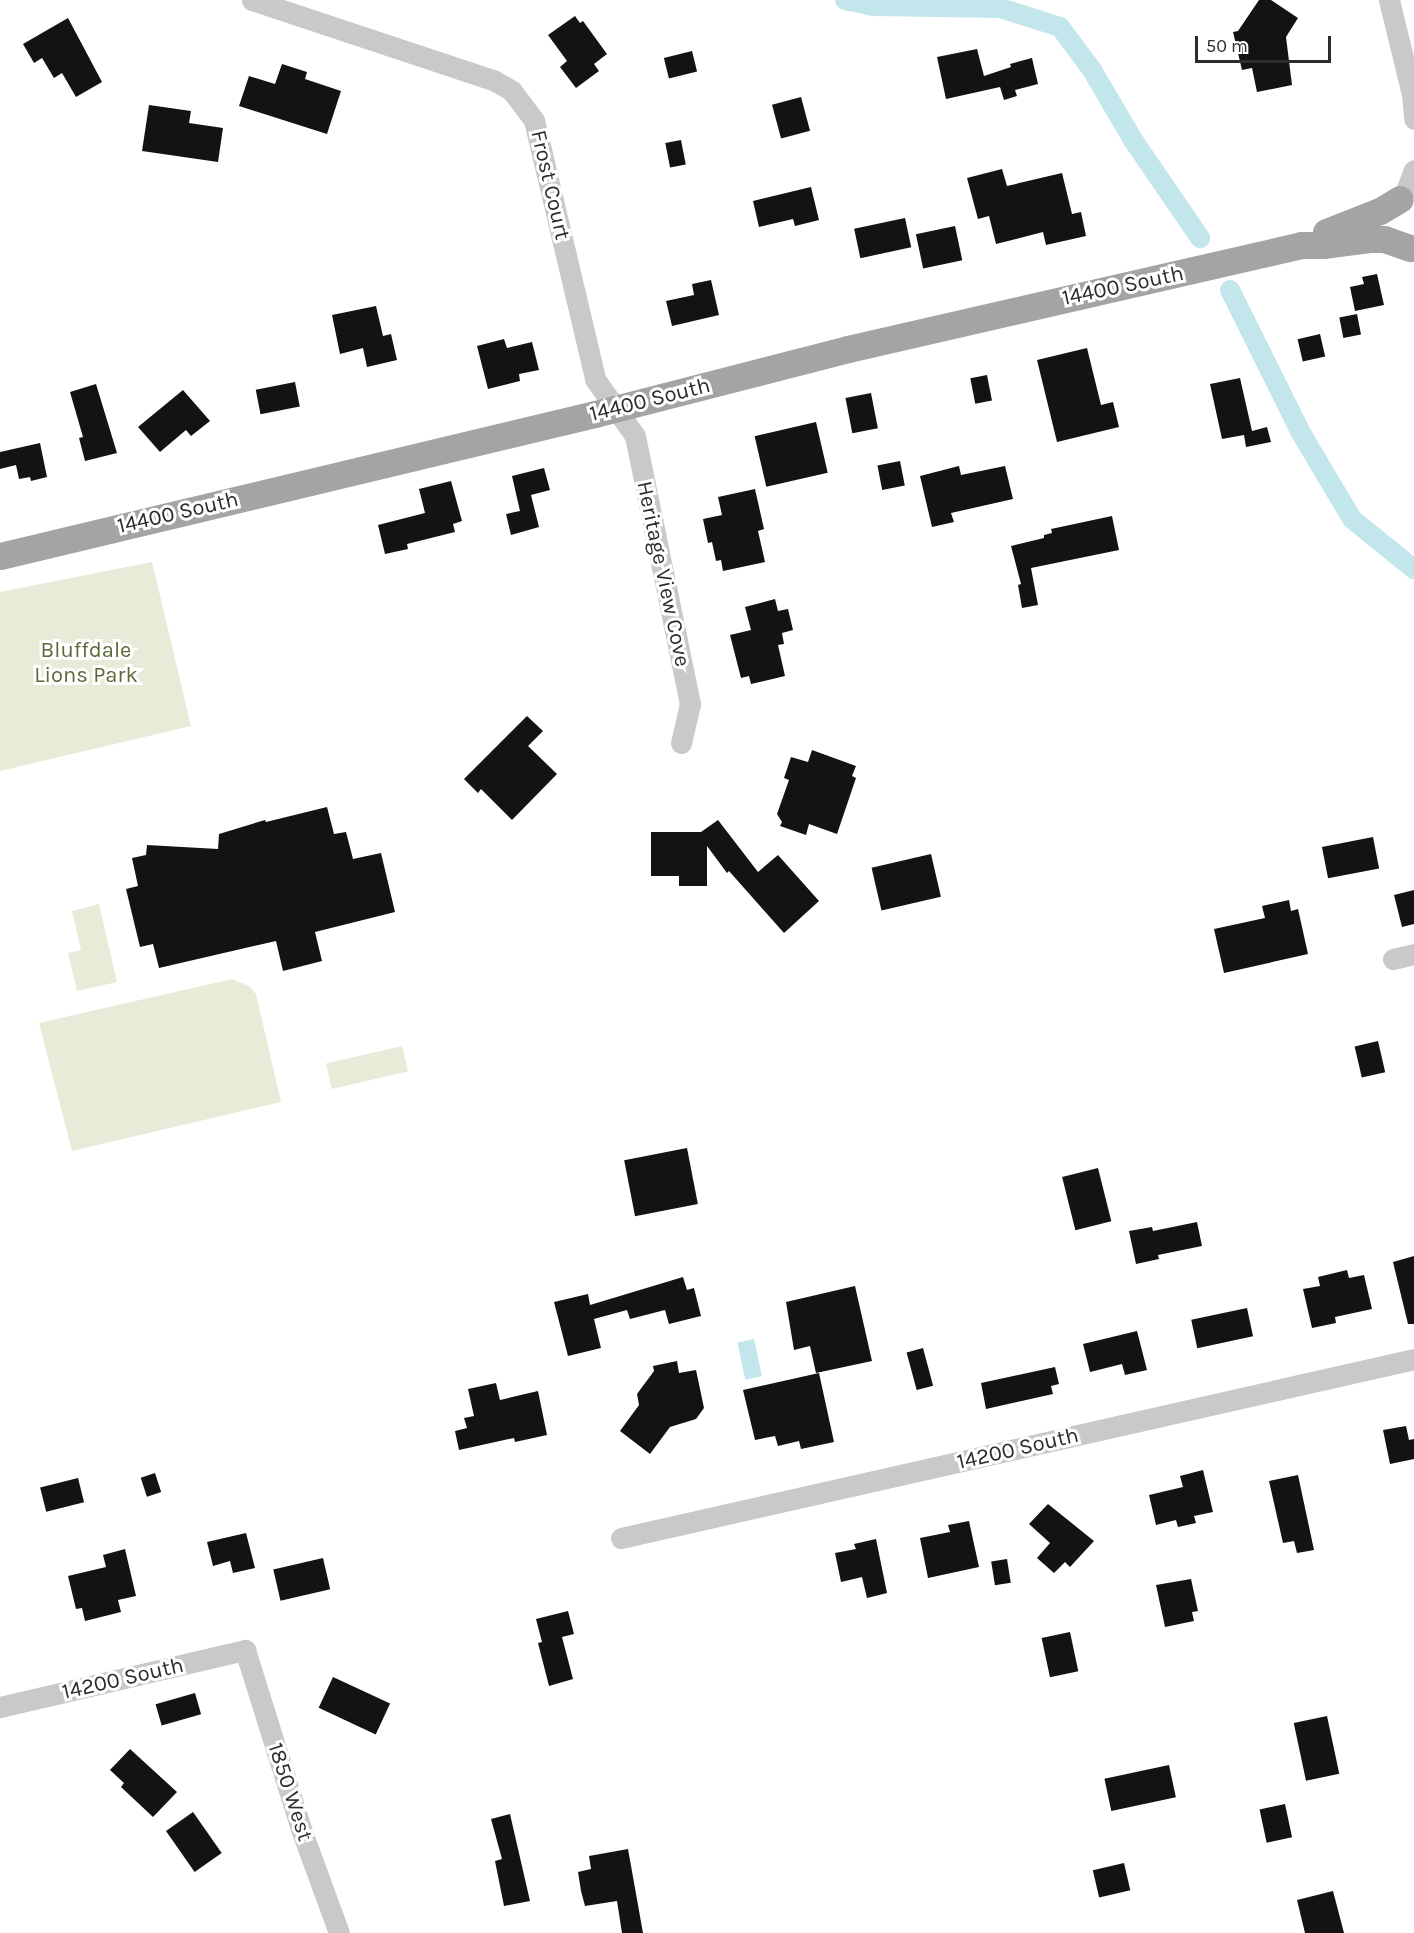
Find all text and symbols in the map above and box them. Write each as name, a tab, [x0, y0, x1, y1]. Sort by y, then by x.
scale bar	[1198, 24, 1334, 62]
text: 50 m	[1206, 35, 1248, 57]
street label: Frost Court	[525, 128, 575, 242]
street label: 14400 South	[1060, 260, 1186, 312]
street label: 14400 South	[587, 372, 713, 428]
street label: Heritage View Cove	[630, 479, 696, 669]
street label: 14400 South	[115, 486, 241, 540]
park label: Bluffdale Lions Park	[34, 637, 138, 688]
street label: 14200 South	[955, 1422, 1081, 1476]
street label: 14200 South	[60, 1652, 186, 1706]
street label: 1850 West	[262, 1740, 318, 1844]

